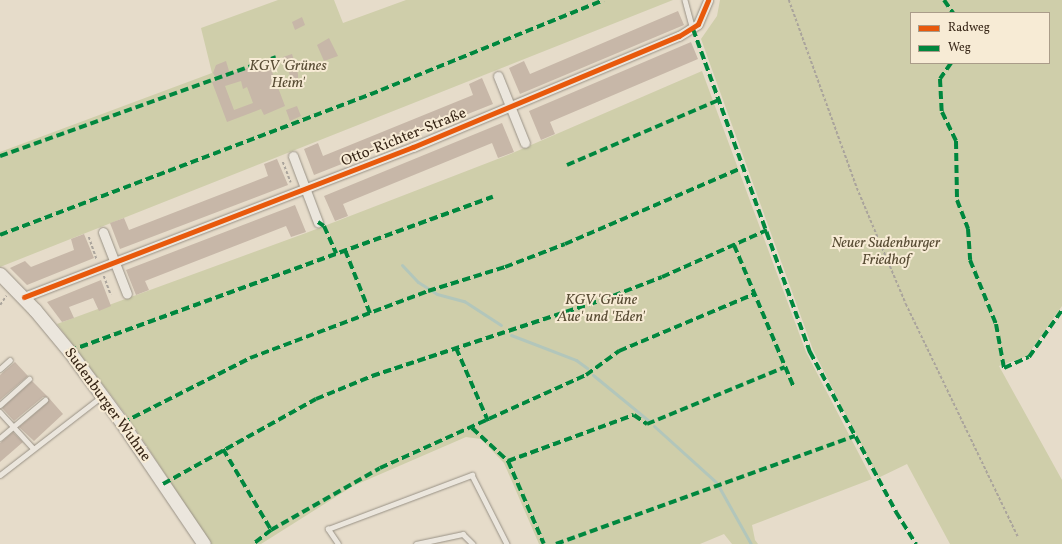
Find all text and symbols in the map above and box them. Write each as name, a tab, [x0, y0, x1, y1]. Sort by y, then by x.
legend	[910, 12, 1050, 64]
text: Radweg	[948, 20, 990, 36]
text: Weg	[948, 40, 971, 56]
park label: KGV 'Grünes Heim'	[249, 57, 327, 92]
street label: Otto-Richter-Straße	[339, 105, 469, 171]
park label: Neuer Sudenburger Friedhof	[832, 234, 940, 269]
park label: KGV 'Grüne Aue' und 'Eden'	[557, 291, 645, 326]
street label: Sudenburger Wuhne	[60, 345, 154, 465]

